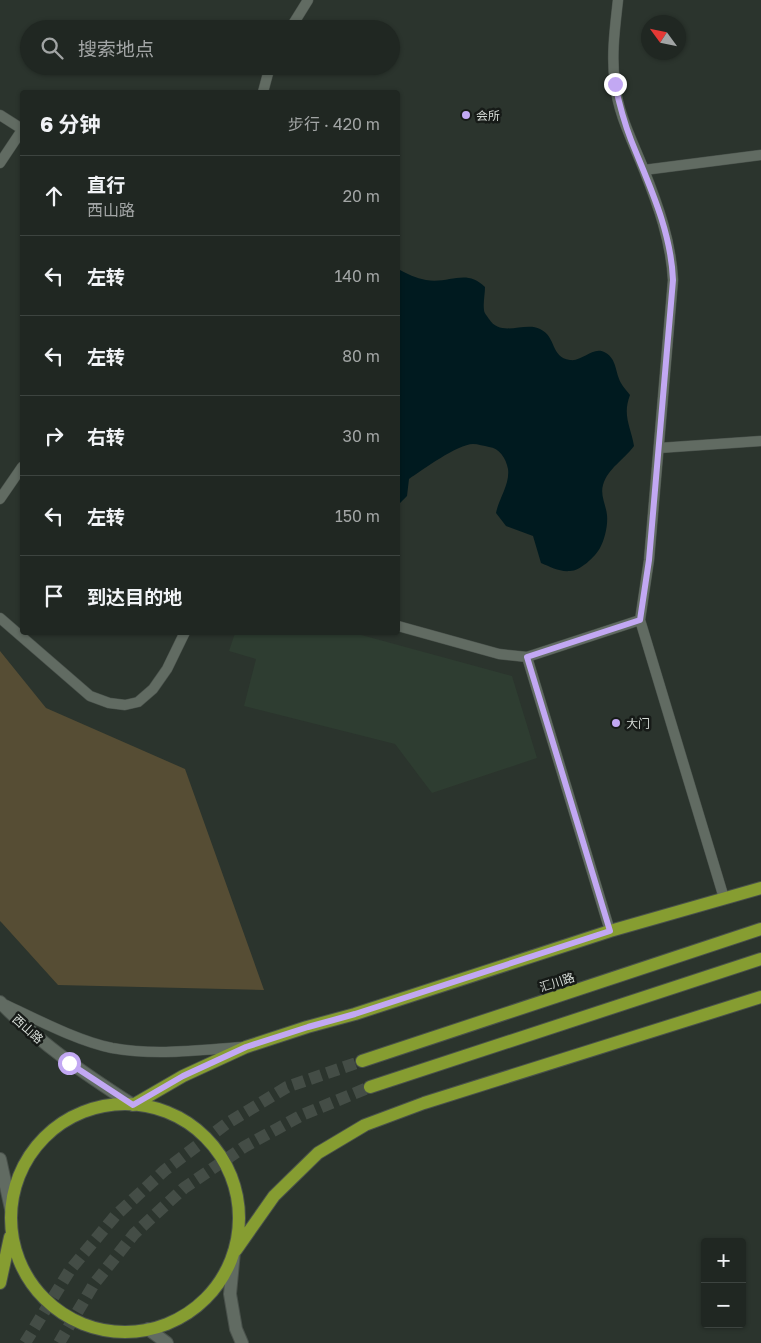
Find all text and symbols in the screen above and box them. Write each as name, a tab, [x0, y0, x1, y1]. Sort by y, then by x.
north arrow	[641, 15, 686, 60]
search box	[20, 20, 400, 75]
icon: search	[38, 34, 66, 62]
text: 搜索地点	[78, 37, 154, 60]
route end	[604, 73, 627, 96]
place label: 会所	[476, 108, 500, 123]
marker: 会所	[460, 109, 472, 121]
text: 6 分钟	[40, 111, 101, 137]
text: 步行 · 420 m	[288, 114, 380, 134]
text: 直行	[87, 173, 125, 196]
icon: ahead	[40, 182, 68, 210]
text: 20 m	[343, 186, 380, 206]
text: 西山路	[87, 200, 135, 220]
icon: left	[40, 262, 68, 290]
text: 左转	[87, 265, 125, 288]
text: 140 m	[334, 266, 380, 286]
icon: left	[40, 342, 68, 370]
text: 左转	[87, 345, 125, 368]
text: 80 m	[342, 346, 380, 366]
icon: right	[40, 422, 68, 450]
text: 右转	[87, 425, 125, 448]
text: 30 m	[343, 426, 380, 446]
icon: left	[40, 502, 68, 530]
text: 左转	[87, 505, 125, 528]
text: 150 m	[335, 506, 380, 526]
icon: arrive	[40, 582, 68, 610]
text: 到达目的地	[87, 585, 182, 608]
place label: 大门	[626, 716, 650, 731]
marker: 大门	[610, 717, 622, 729]
street label: 汇川路	[538, 969, 576, 995]
street label: 西山路	[10, 1011, 46, 1047]
route start	[58, 1052, 81, 1075]
map controls	[701, 1238, 746, 1328]
button: +	[701, 1238, 746, 1283]
button: −	[701, 1283, 746, 1328]

